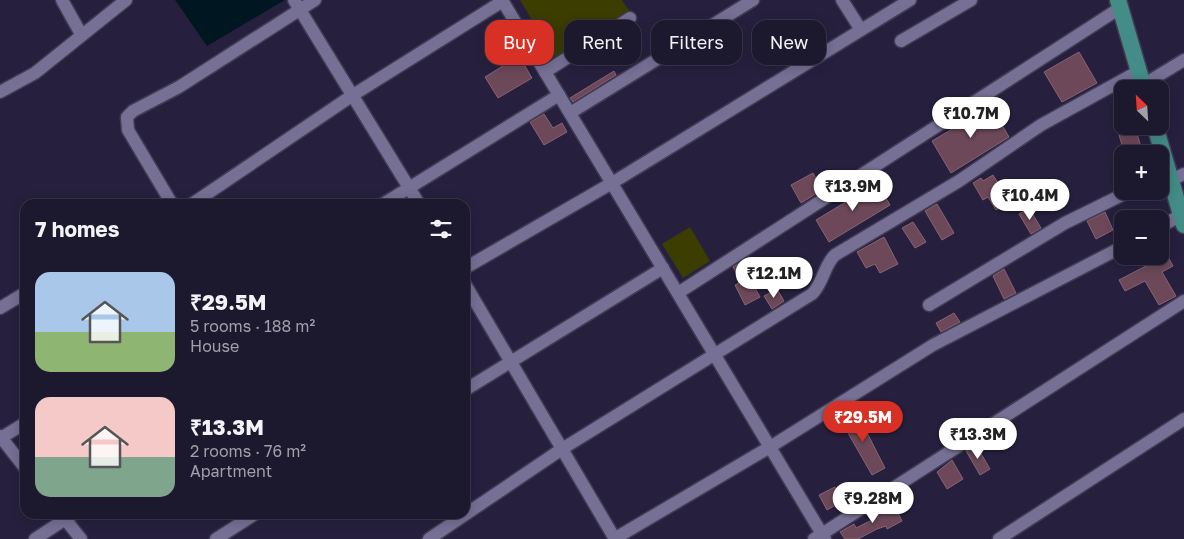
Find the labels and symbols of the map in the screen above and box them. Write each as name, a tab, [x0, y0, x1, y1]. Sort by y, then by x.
north arrow	[1114, 80, 1169, 135]
pin: ₹10.7M	[930, 96, 1012, 139]
pin: ₹13.9M	[812, 170, 894, 212]
pin: ₹10.4M	[989, 178, 1071, 221]
pin: ₹12.1M	[733, 256, 815, 299]
pin: ₹29.5M	[822, 400, 904, 443]
pin: ₹13.3M	[937, 418, 1019, 460]
pin: ₹9.28M	[832, 482, 914, 524]

